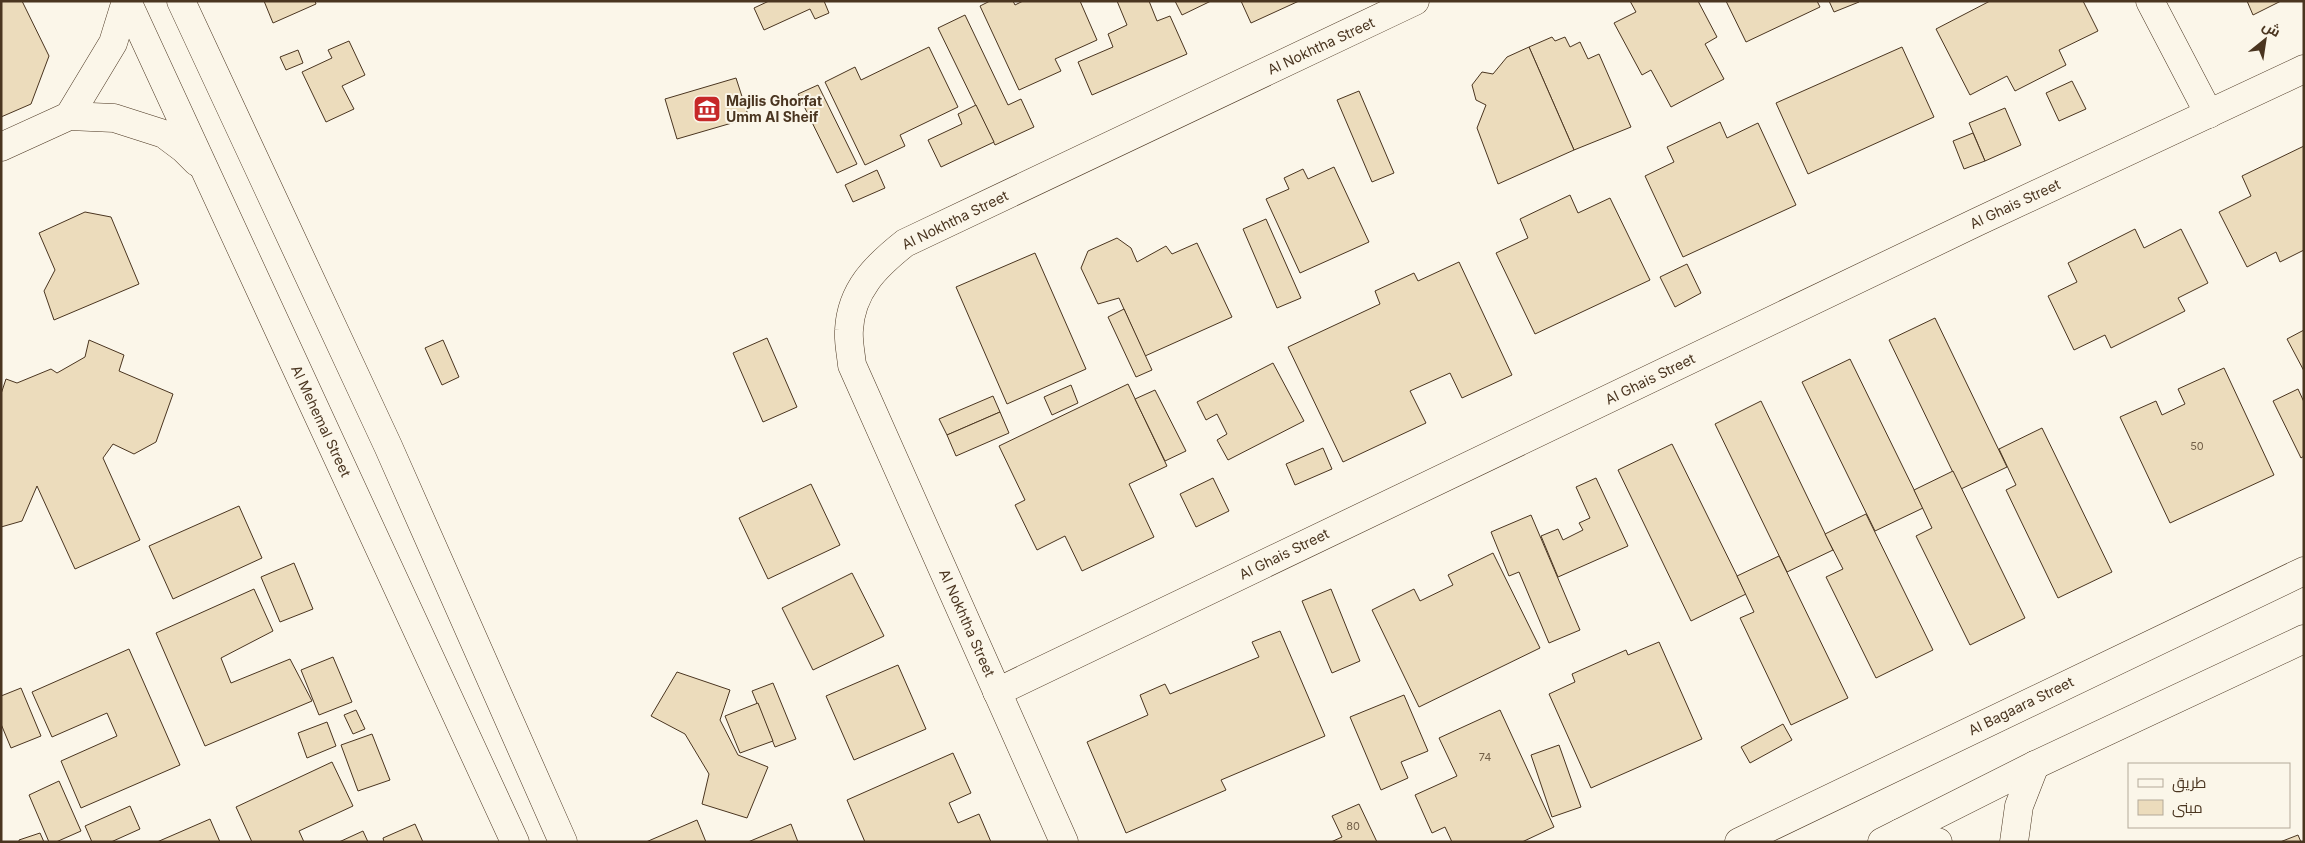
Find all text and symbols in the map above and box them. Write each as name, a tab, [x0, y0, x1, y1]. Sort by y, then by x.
street label: Al Nokhtha Street	[1265, 13, 1377, 78]
north arrow	[2240, 15, 2290, 65]
text: ش	[2259, 16, 2284, 41]
place label: Majlis Ghorfat Umm Al Sheif	[726, 92, 822, 125]
museum icon: Majlis Ghorfat Umm Al Sheif	[692, 94, 722, 124]
street label: Al Ghais Street	[1967, 175, 2063, 232]
street label: Al Nokhtha Street	[899, 186, 1011, 253]
street label: Al Ghais Street	[1602, 349, 1698, 408]
street label: Al Mehemal Street	[288, 362, 355, 480]
house number: 50	[2190, 439, 2204, 453]
street label: Al Ghais Street	[1236, 524, 1332, 583]
street label: Al Nokhtha Street	[936, 566, 999, 680]
street label: Al Bagaara Street	[1965, 673, 2077, 738]
house number: 74	[1479, 750, 1491, 764]
legend	[2128, 763, 2290, 828]
text: طريق	[2172, 773, 2206, 793]
text: مبنى	[2172, 798, 2203, 818]
house number: 80	[1346, 819, 1360, 833]

